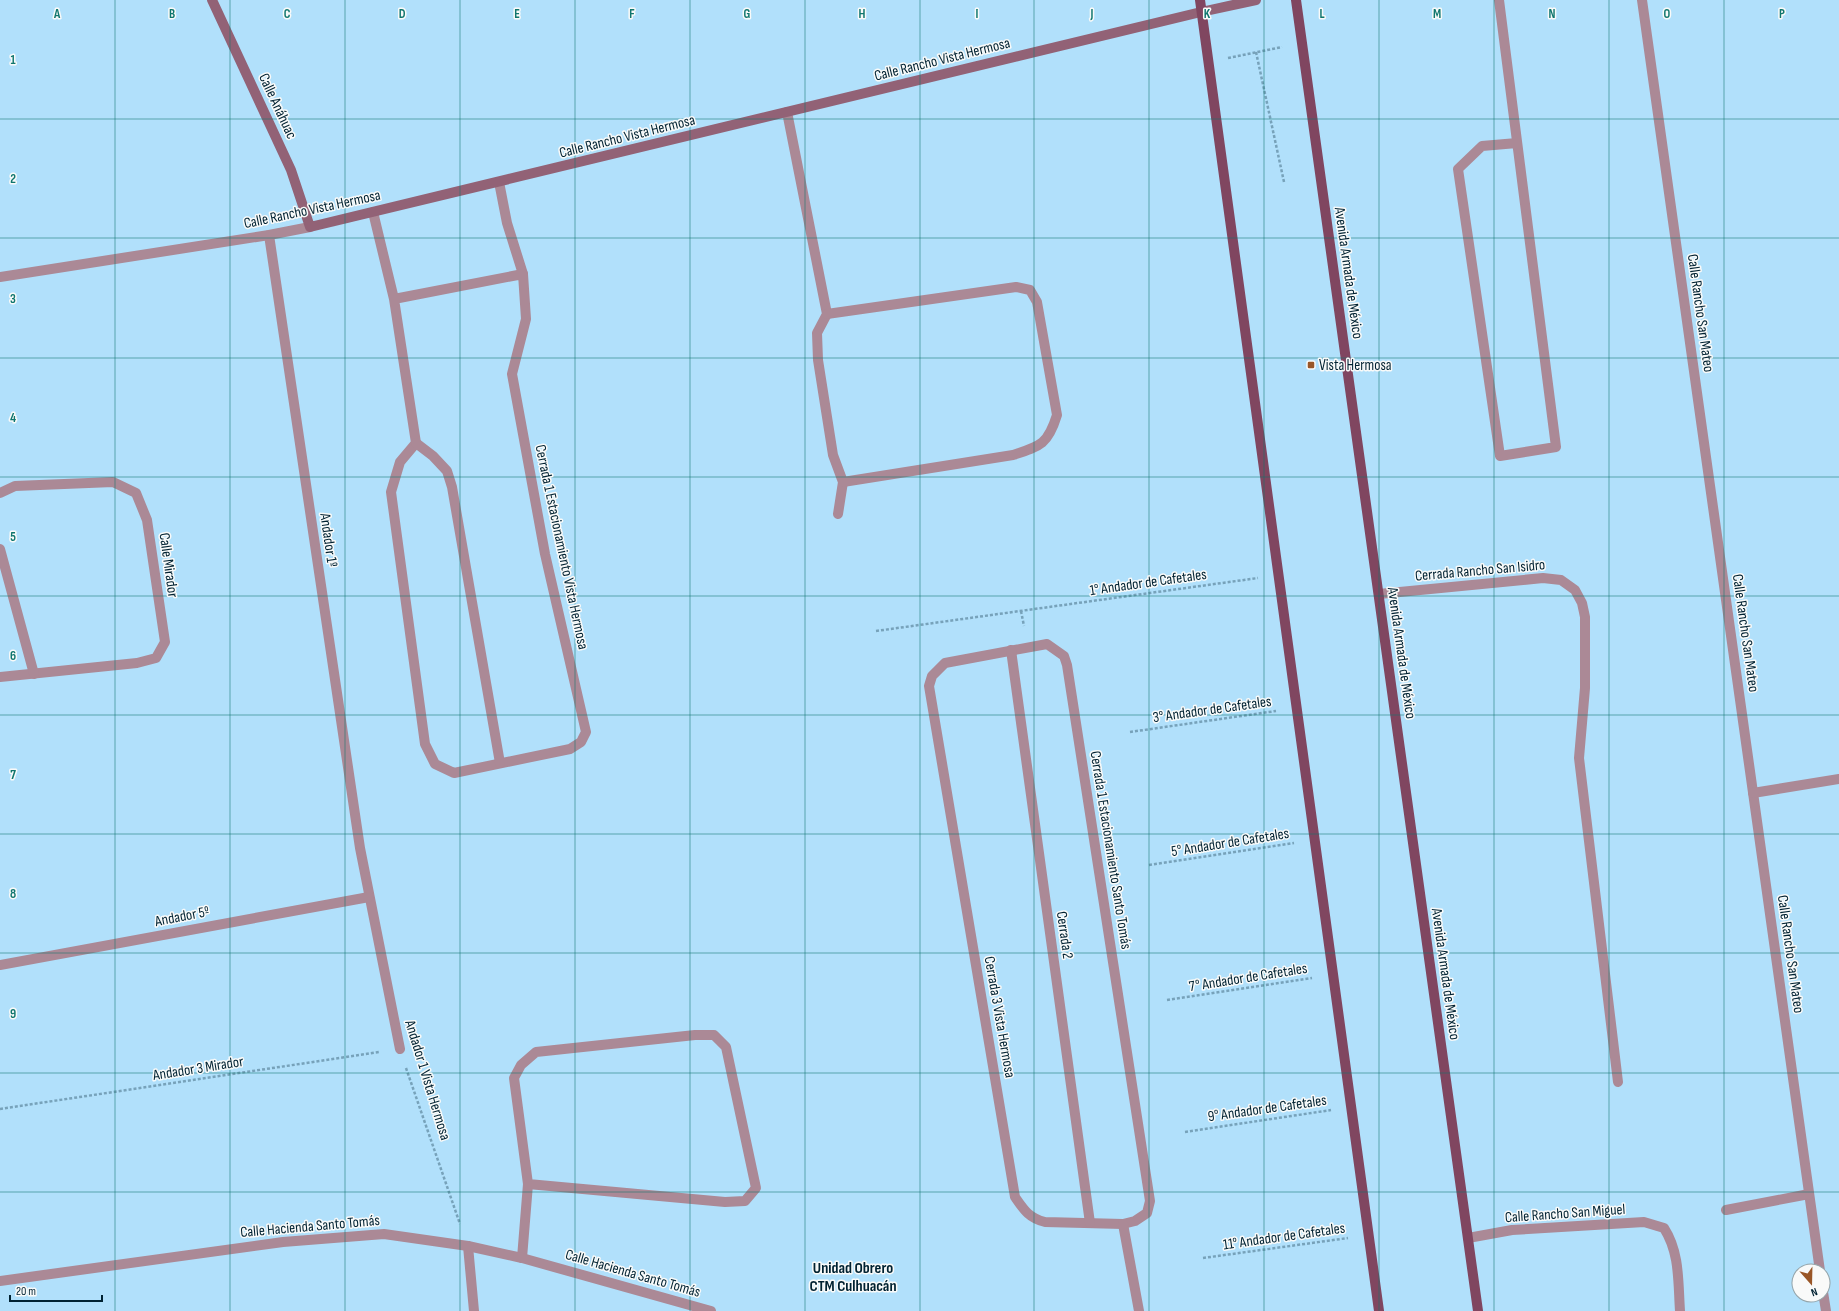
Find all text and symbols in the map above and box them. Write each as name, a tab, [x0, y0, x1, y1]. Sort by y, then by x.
text: A	[53, 6, 61, 22]
text: B	[169, 6, 175, 22]
text: C	[284, 6, 291, 22]
text: D	[399, 6, 406, 22]
text: E	[514, 6, 520, 22]
text: F	[629, 6, 635, 22]
text: G	[744, 6, 751, 22]
text: H	[859, 6, 866, 22]
text: I	[976, 6, 979, 22]
text: J	[1090, 6, 1094, 22]
text: K	[1204, 6, 1211, 22]
text: L	[1319, 6, 1325, 22]
text: M	[1433, 6, 1441, 22]
text: N	[1549, 6, 1556, 22]
text: O	[1664, 6, 1671, 22]
text: P	[1779, 6, 1785, 22]
street label: Calle Rancho Vista Hermosa	[872, 33, 1012, 86]
text: 1	[10, 52, 16, 68]
street label: Calle Anáhuac	[254, 70, 301, 142]
street label: Calle Rancho Vista Hermosa	[557, 110, 697, 163]
text: 2	[10, 171, 16, 187]
street label: Calle Rancho Vista Hermosa	[242, 186, 382, 233]
street label: Avenida Armada de México	[1330, 205, 1367, 340]
street label: Calle Rancho San Mateo	[1683, 253, 1718, 373]
text: 3	[10, 291, 16, 307]
place label: Vista Hermosa	[1319, 356, 1392, 375]
marker: Vista Hermosa	[1306, 360, 1316, 370]
text: 4	[10, 410, 16, 426]
street label: Cerrada 1 Estacionamiento Vista Hermosa	[530, 443, 593, 651]
street label: Andador 1º	[315, 511, 342, 568]
text: 5	[10, 529, 16, 545]
street label: Calle Mirador	[155, 532, 183, 599]
street label: Cerrada Rancho San Isidro	[1414, 555, 1546, 586]
street label: 1° Andador de Cafetales	[1088, 565, 1208, 600]
street label: Calle Rancho San Mateo	[1728, 573, 1763, 693]
street label: Avenida Armada de México	[1383, 585, 1420, 720]
text: 6	[10, 648, 16, 664]
street label: 3° Andador de Cafetales	[1152, 692, 1273, 727]
street label: Cerrada 1 Estacionamiento Santo Tomás	[1085, 750, 1136, 951]
text: 7	[10, 767, 16, 783]
street label: 5° Andador de Cafetales	[1170, 824, 1290, 861]
text: 8	[10, 886, 16, 902]
street label: Calle Rancho San Mateo	[1773, 894, 1808, 1014]
street label: Andador 5º	[152, 902, 211, 931]
street label: Avenida Armada de México	[1427, 906, 1464, 1041]
street label: Cerrada 2	[1052, 910, 1077, 960]
street label: Cerrada 3 Vista Hermosa	[979, 955, 1020, 1079]
street label: 7° Andador de Cafetales	[1187, 959, 1309, 996]
text: 9	[10, 1006, 16, 1022]
street label: Andador 1 Vista Hermosa	[400, 1017, 455, 1143]
street label: Andador 3 Mirador	[151, 1052, 245, 1085]
street label: 9° Andador de Cafetales	[1206, 1091, 1328, 1126]
street label: Calle Rancho San Miguel	[1504, 1200, 1626, 1227]
street label: Calle Hacienda Santo Tomás	[240, 1211, 380, 1242]
street label: 11° Andador de Cafetales	[1222, 1219, 1346, 1254]
street label: Calle Hacienda Santo Tomás	[563, 1245, 703, 1302]
district label: Unidad Obrero CTM Culhuacán	[809, 1259, 897, 1296]
north arrow	[1791, 1263, 1831, 1303]
scale bar	[10, 1277, 102, 1303]
text: 20 m	[16, 1284, 36, 1299]
text: N	[1809, 1285, 1819, 1299]

